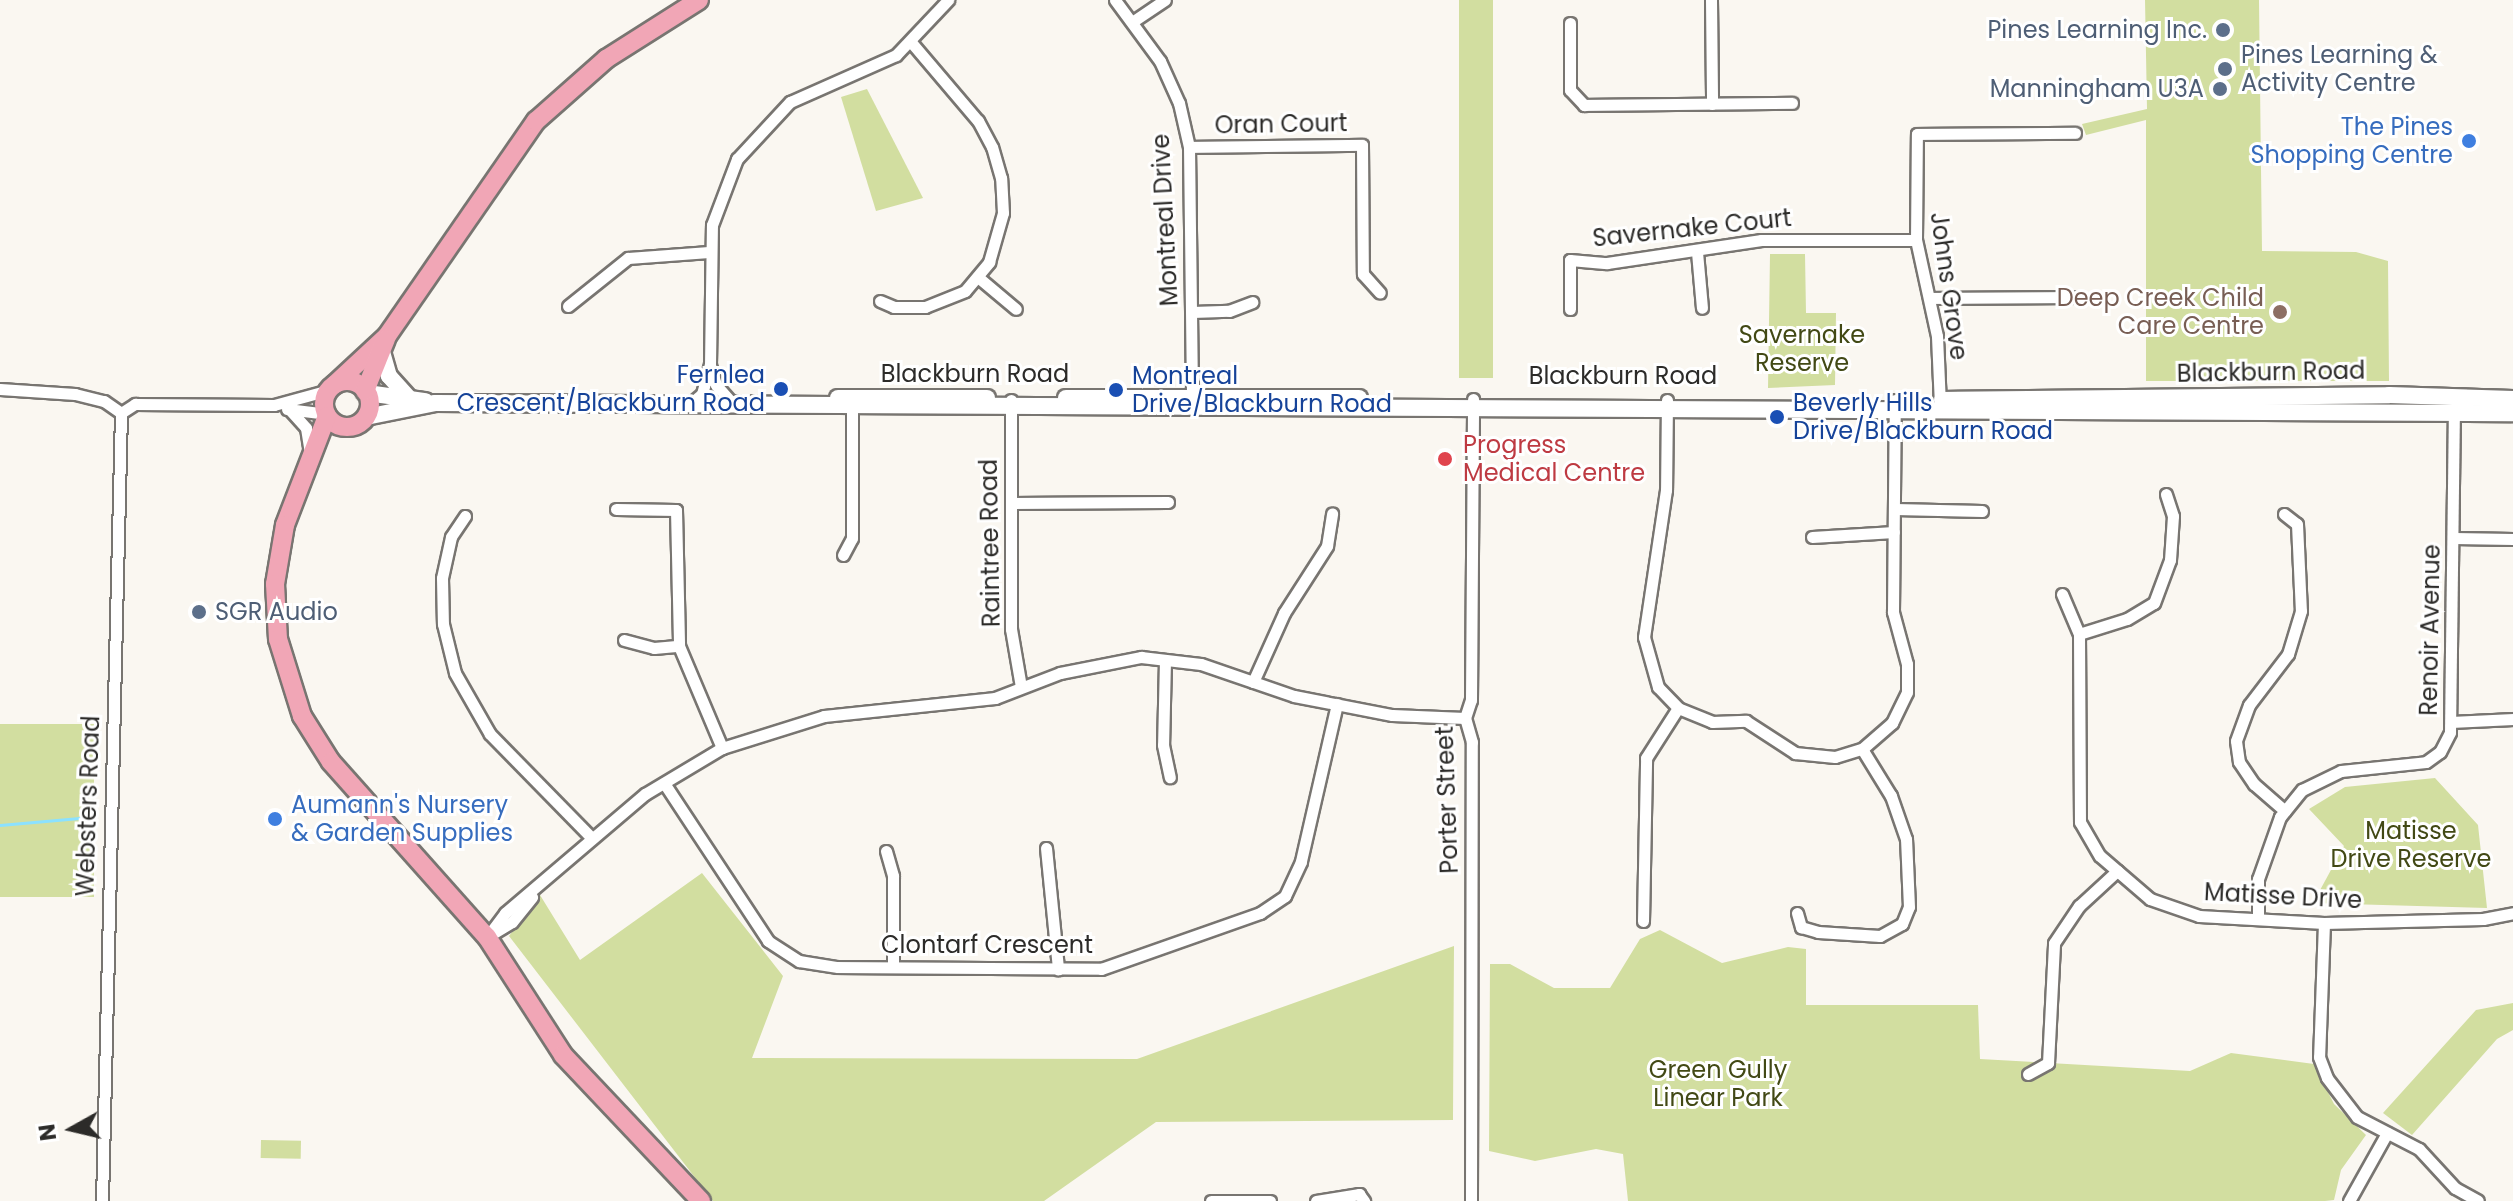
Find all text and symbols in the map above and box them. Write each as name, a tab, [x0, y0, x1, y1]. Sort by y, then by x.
place label: Pines Learning Inc.	[1987, 16, 2207, 44]
marker: Pines Learning Inc.	[2214, 21, 2232, 39]
place label: Pines Learning & Activity Centre	[2241, 41, 2437, 97]
marker: Pines Learning & Activity Centre	[2216, 60, 2234, 78]
place label: Manningham U3A	[1990, 75, 2204, 103]
marker: Manningham U3A	[2211, 80, 2229, 98]
street label: Oran Court	[1214, 108, 1348, 140]
place label: The Pines Shopping Centre	[2251, 113, 2453, 169]
marker: The Pines Shopping Centre	[2460, 132, 2478, 150]
street label: Montreal Drive	[1146, 133, 1184, 307]
street label: Savernake Court	[1591, 203, 1793, 253]
street label: Johns Grove	[1924, 210, 1974, 362]
place label: Deep Creek Child Care Centre	[2057, 284, 2264, 340]
marker: Deep Creek Child Care Centre	[2271, 303, 2289, 321]
park label: Savernake Reserve	[1739, 321, 1865, 377]
street label: Blackburn Road	[2177, 356, 2365, 388]
street label: Blackburn Road	[881, 360, 1069, 388]
place label: Fernlea Crescent/Blackburn Road	[457, 361, 765, 417]
place label: Montreal Drive/Blackburn Road	[1132, 362, 1392, 418]
street label: Blackburn Road	[1529, 362, 1717, 390]
marker: Fernlea Crescent/Blackburn Road	[772, 380, 790, 398]
marker: Montreal Drive/Blackburn Road	[1107, 381, 1125, 399]
place label: Beverly Hills Drive/Blackburn Road	[1793, 389, 2053, 445]
marker: Beverly Hills Drive/Blackburn Road	[1768, 408, 1786, 426]
place label: Progress Medical Centre	[1463, 431, 1645, 487]
marker: Progress Medical Centre	[1434, 448, 1456, 470]
street label: Raintree Road	[974, 459, 1006, 627]
street label: Renoir Avenue	[2414, 544, 2446, 716]
place label: SGR Audio	[215, 598, 338, 626]
marker: SGR Audio	[190, 603, 208, 621]
street label: Websters Road	[70, 715, 106, 897]
street label: Porter Street	[1430, 726, 1464, 874]
place label: Aumann's Nursery & Garden Supplies	[291, 791, 513, 847]
marker: Aumann's Nursery & Garden Supplies	[266, 810, 284, 828]
park label: Matisse Drive Reserve	[2331, 817, 2491, 873]
street label: Matisse Drive	[2203, 877, 2363, 915]
street label: Clontarf Crescent	[881, 931, 1093, 959]
park label: Green Gully Linear Park	[1649, 1056, 1787, 1112]
north arrow	[32, 1089, 112, 1169]
text: N	[31, 1122, 64, 1143]

